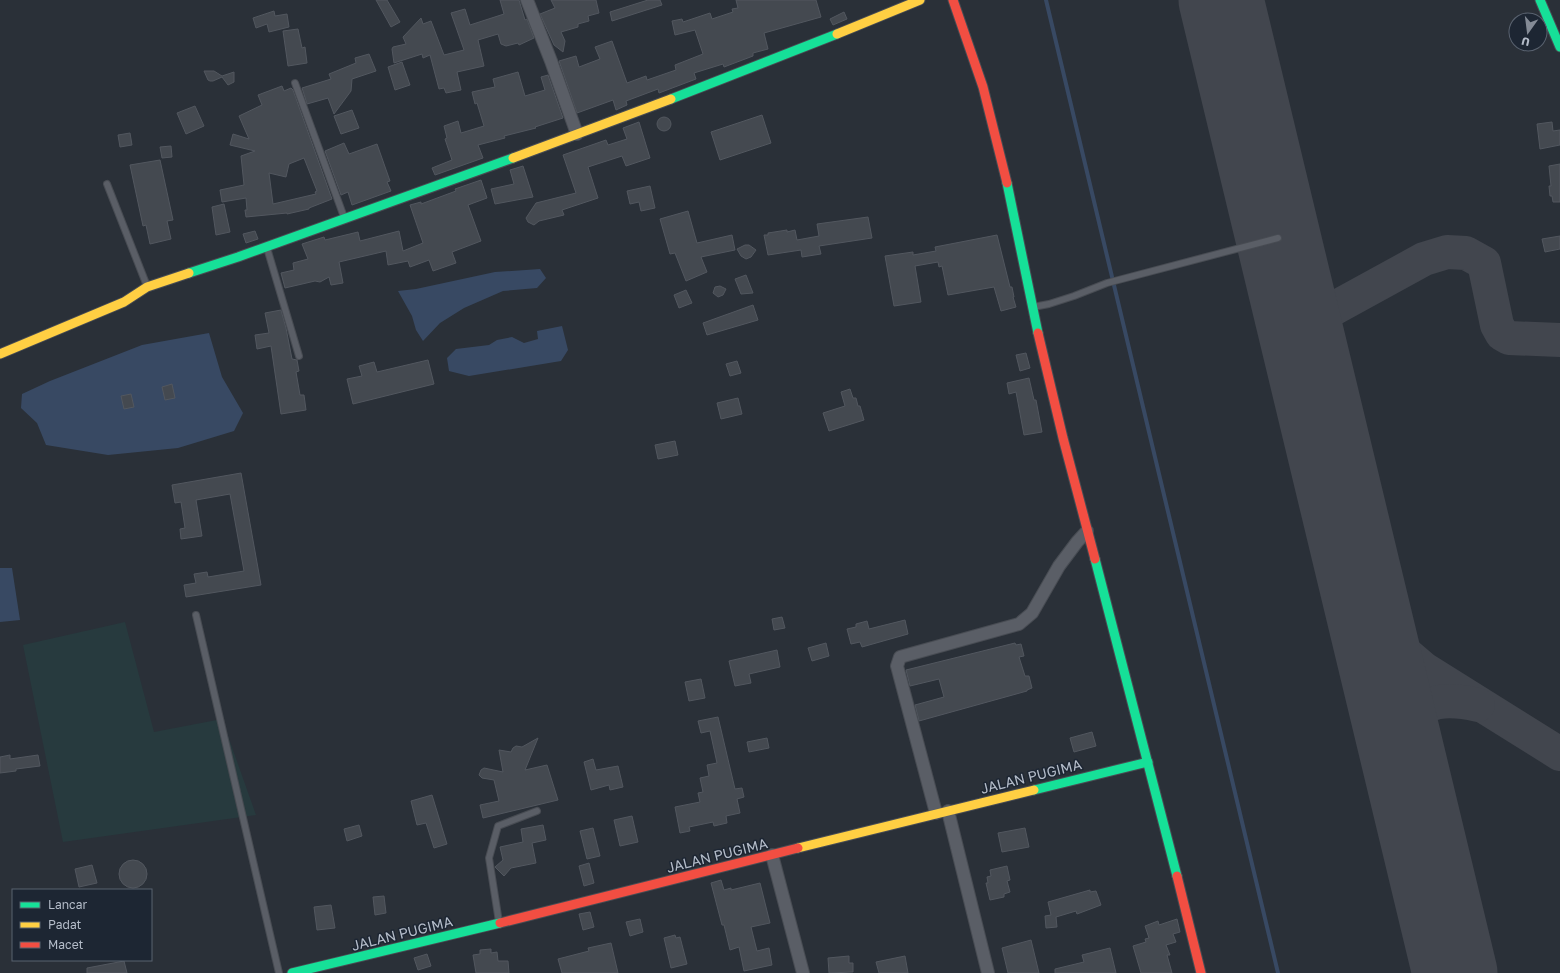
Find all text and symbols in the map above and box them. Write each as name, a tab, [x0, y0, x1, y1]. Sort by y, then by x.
north arrow	[1508, 12, 1548, 52]
text: U	[1520, 35, 1531, 49]
street label: JALAN PUGIMA	[979, 755, 1084, 797]
street label: JALAN PUGIMA	[665, 834, 770, 876]
legend	[12, 889, 152, 961]
text: Lancar	[48, 897, 87, 912]
street label: JALAN PUGIMA	[350, 912, 455, 954]
text: Padat	[48, 917, 82, 932]
text: Macet	[48, 937, 84, 952]

